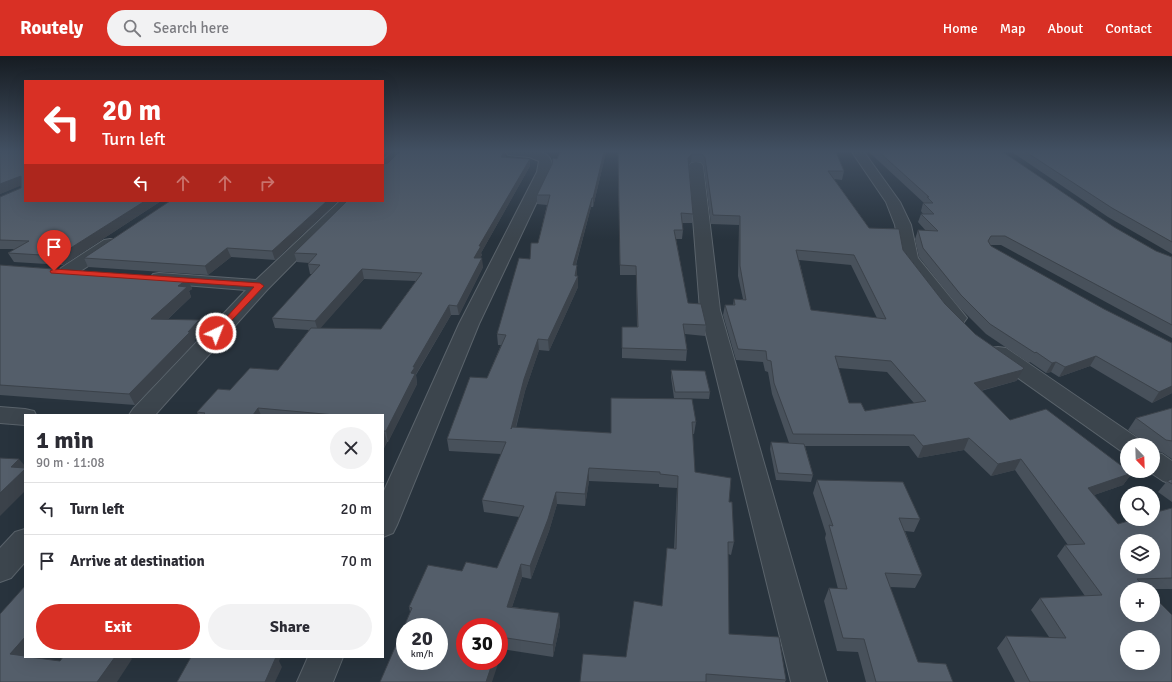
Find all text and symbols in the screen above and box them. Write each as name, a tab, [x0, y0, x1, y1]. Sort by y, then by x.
search box	[107, 10, 387, 46]
text: Routely	[20, 16, 83, 40]
icon: search	[121, 17, 143, 39]
text: Search here	[153, 19, 229, 37]
text: Home	[943, 20, 978, 37]
text: Map	[1000, 20, 1025, 37]
text: About	[1047, 20, 1083, 37]
text: Contact	[1105, 20, 1152, 37]
text: 20 m	[102, 94, 161, 128]
icon: left	[36, 96, 88, 148]
text: Turn left	[102, 128, 165, 150]
icon: left	[130, 172, 152, 194]
icon: ahead	[172, 172, 194, 194]
icon: ahead	[214, 172, 236, 194]
icon: right	[256, 172, 278, 194]
pin	[37, 230, 71, 271]
icon: arrive	[43, 236, 65, 258]
position arrow	[195, 312, 237, 354]
text: 1 min	[36, 425, 94, 455]
button: close	[330, 427, 372, 469]
north arrow	[1120, 438, 1160, 478]
map controls	[1120, 438, 1160, 670]
text: 90 m · 11:08	[36, 455, 105, 471]
button: search	[1120, 486, 1160, 526]
icon: left	[36, 498, 58, 520]
text: Turn left	[70, 500, 124, 518]
text: 20 m	[341, 500, 372, 518]
button: layers	[1120, 534, 1160, 574]
icon: arrive	[36, 550, 58, 572]
text: Arrive at destination	[70, 552, 205, 570]
text: 70 m	[341, 552, 372, 570]
button: +	[1120, 582, 1160, 622]
button: Exit	[36, 604, 200, 650]
button: Share	[208, 604, 372, 650]
speed limit sign: 30	[456, 618, 508, 670]
text: 20	[411, 626, 433, 651]
button: −	[1120, 630, 1160, 670]
text: km/h	[411, 648, 433, 660]

